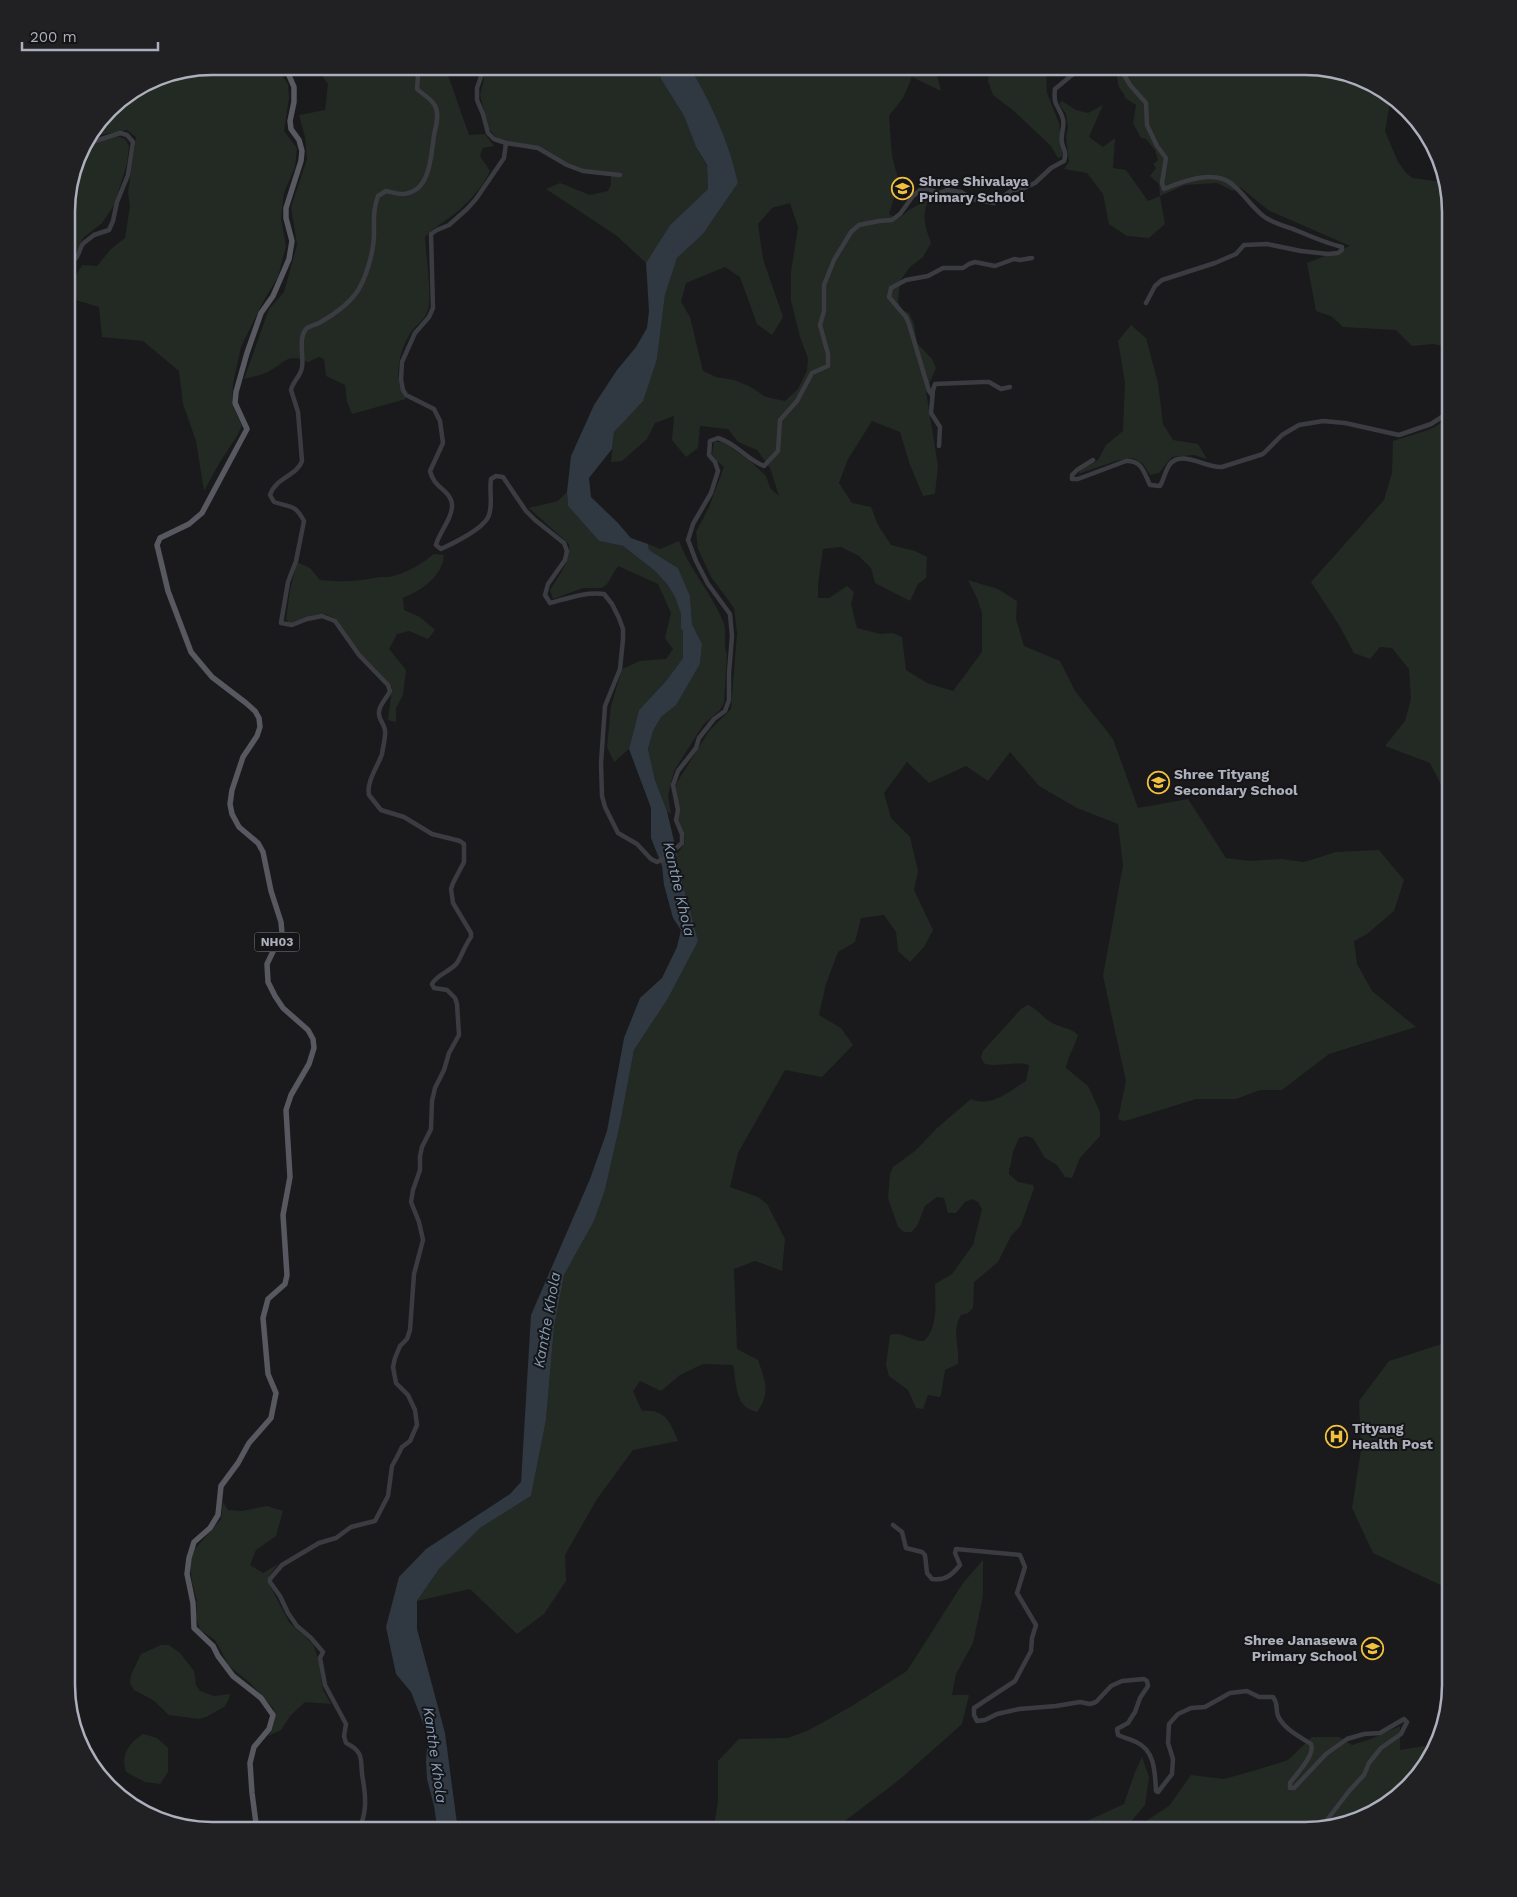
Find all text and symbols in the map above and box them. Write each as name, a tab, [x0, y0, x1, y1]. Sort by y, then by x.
scale bar	[22, 20, 159, 52]
text: 200 m	[30, 28, 77, 46]
place label: Shree Shivalaya Primary School	[919, 173, 1030, 205]
school or university icon: Shree Shivalaya Primary School	[891, 177, 915, 201]
place label: Shree Tityang Secondary School	[1174, 766, 1298, 798]
school or university icon: Shree Tityang Secondary School	[1146, 770, 1170, 794]
water label: Kanthe Khola	[659, 840, 699, 938]
road number: NH03	[254, 932, 300, 952]
water label: Kanthe Khola	[530, 1271, 564, 1369]
place label: Tityang Health Post	[1352, 1420, 1433, 1452]
hospital icon: Tityang Health Post	[1324, 1424, 1348, 1448]
place label: Shree Janasewa Primary School	[1244, 1632, 1358, 1664]
school or university icon: Shree Janasewa Primary School	[1361, 1636, 1385, 1660]
water label: Kanthe Khola	[419, 1706, 451, 1804]

